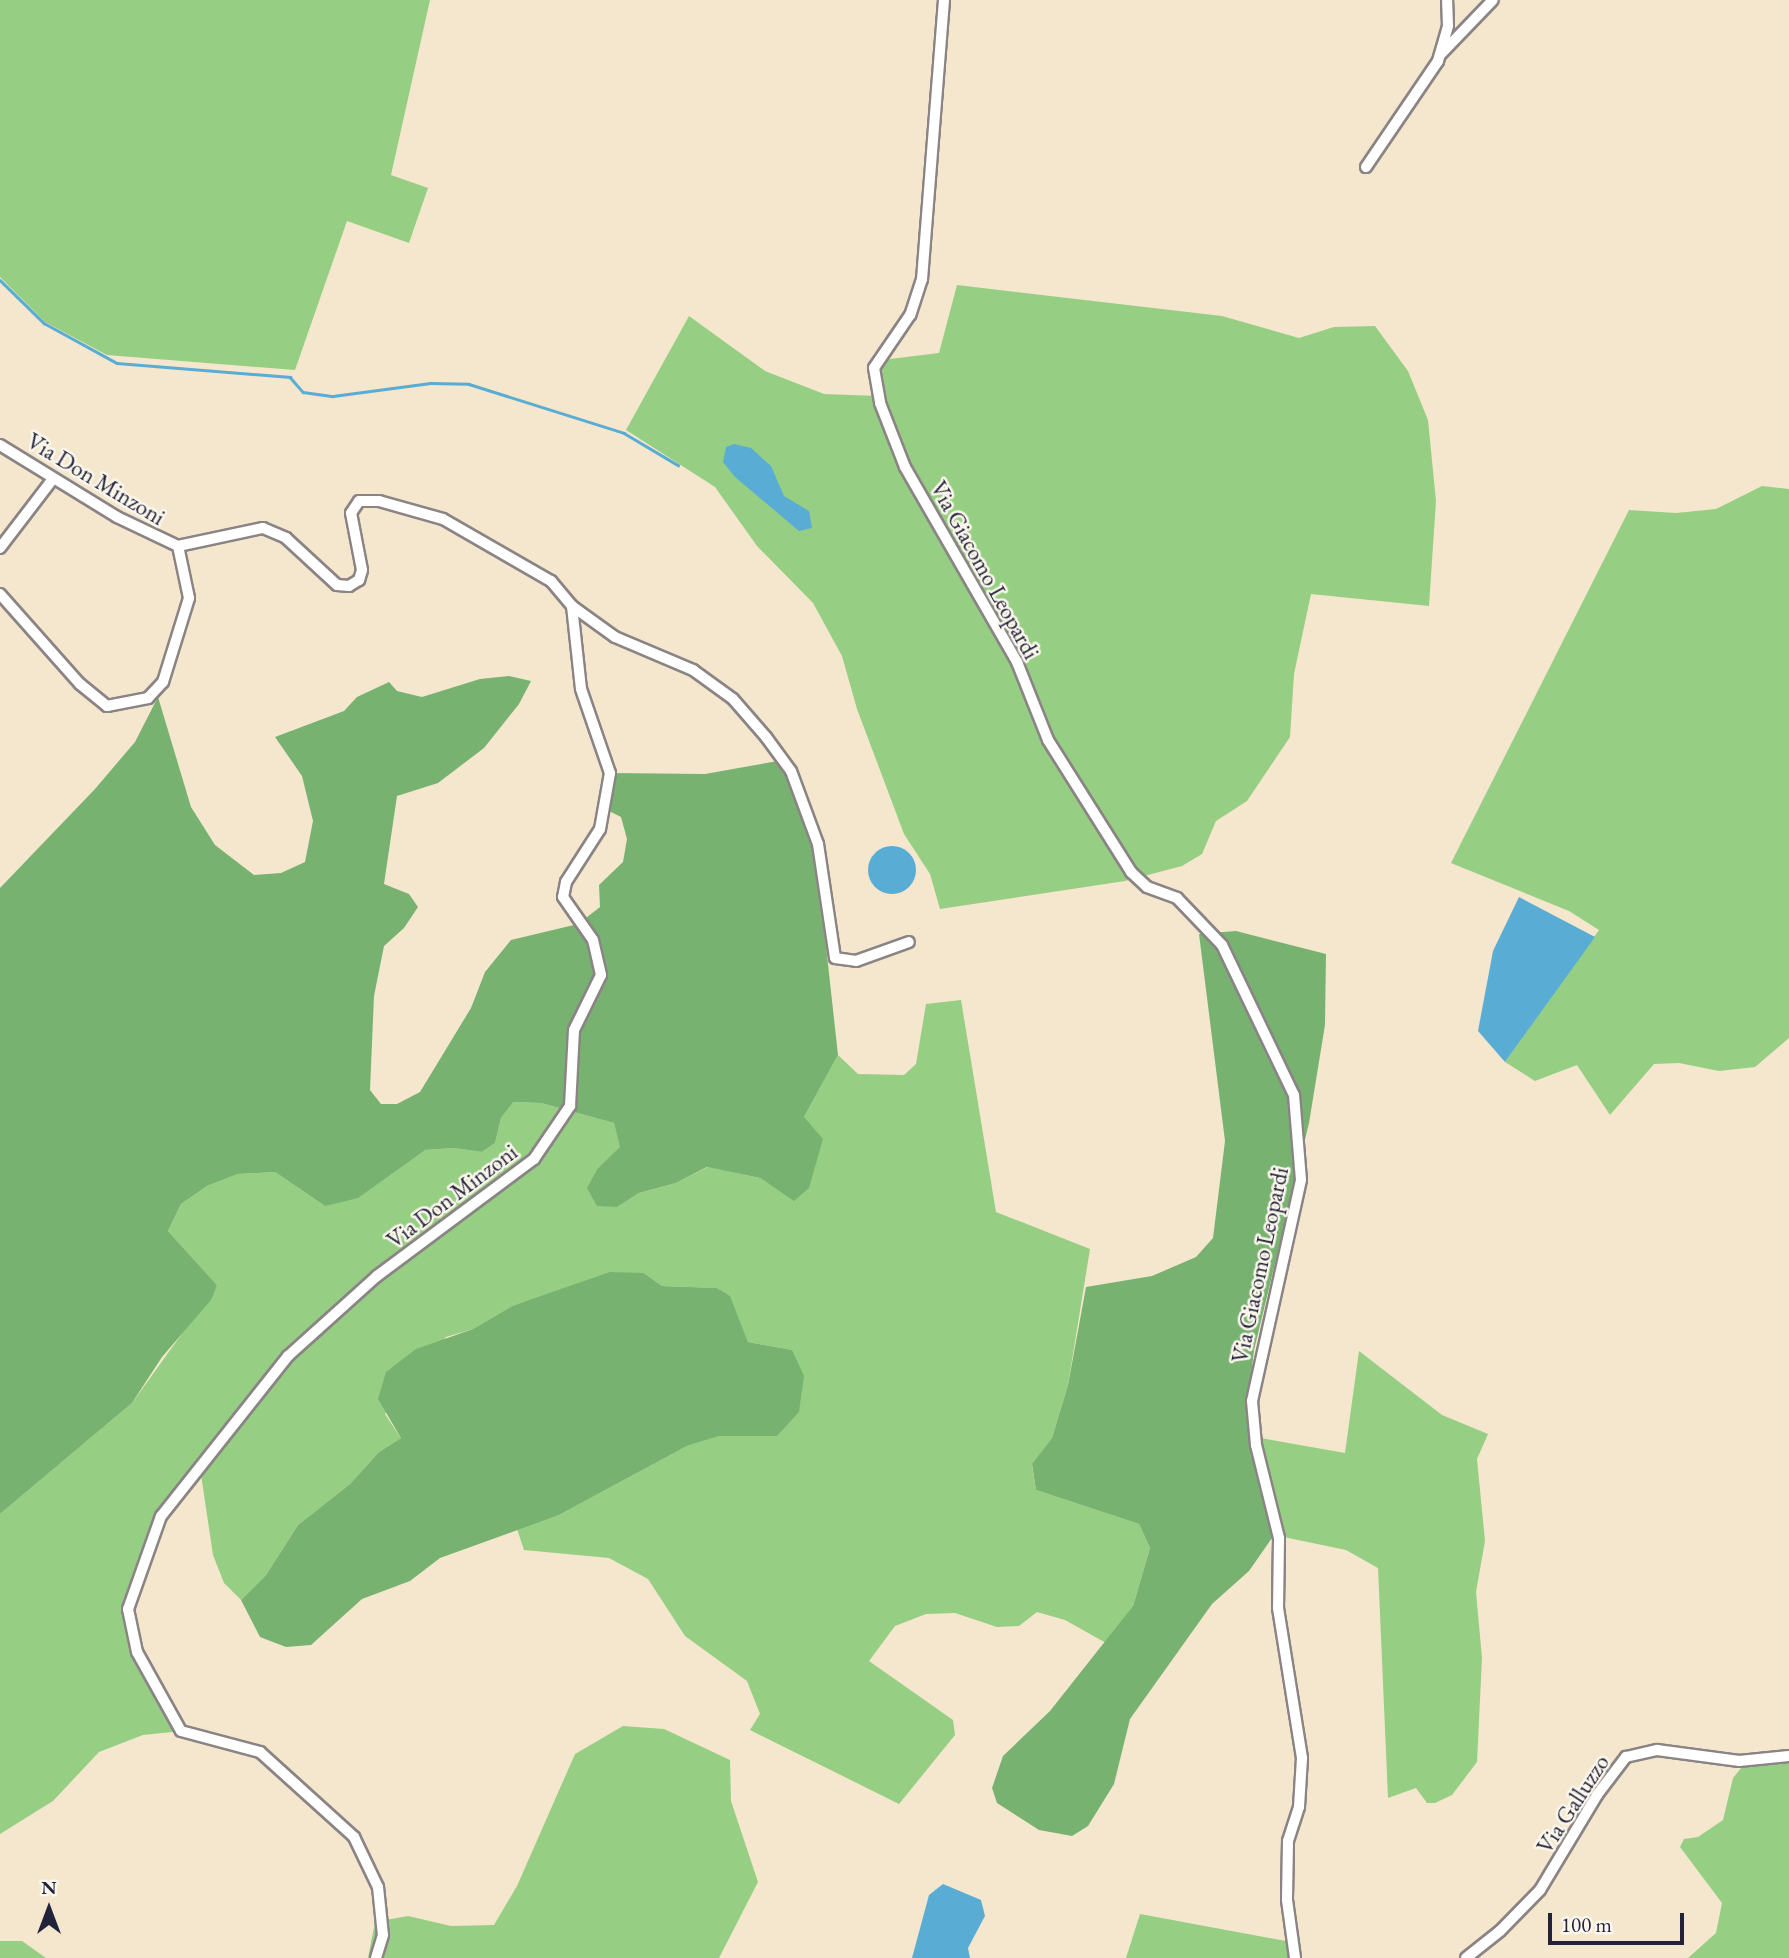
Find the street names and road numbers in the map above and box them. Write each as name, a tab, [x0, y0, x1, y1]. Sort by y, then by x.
street label: Via Don Minzoni	[22, 427, 170, 531]
street label: Via Giacomo Leopardi	[925, 476, 1045, 664]
street label: Via Don Minzoni	[381, 1138, 523, 1254]
street label: Via Giacomo Leopardi	[1226, 1165, 1294, 1365]
street label: Via Galluzzo	[1531, 1749, 1615, 1859]

